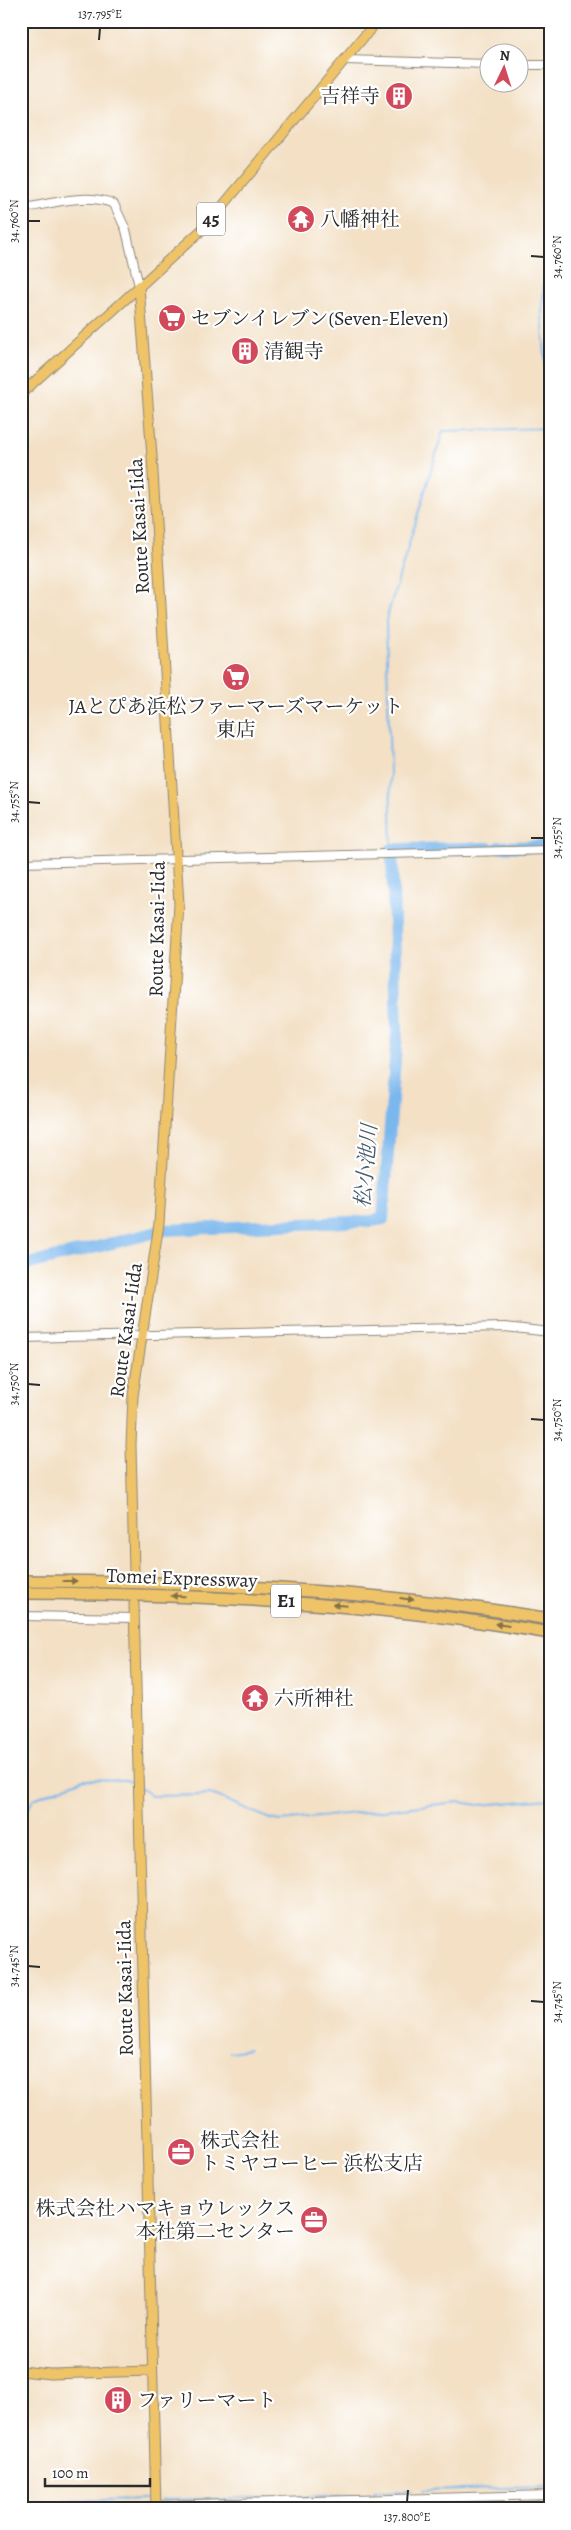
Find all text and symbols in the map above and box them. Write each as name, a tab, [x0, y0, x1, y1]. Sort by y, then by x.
text: 137.795°E	[78, 6, 122, 22]
north arrow	[478, 42, 528, 92]
text: N	[499, 46, 511, 65]
building icon: 吉祥寺	[384, 81, 414, 111]
place label: 吉祥寺	[320, 83, 380, 110]
text: 34.760°N	[6, 199, 22, 243]
road number: 45	[197, 202, 225, 235]
temple icon: 八幡神社	[286, 204, 316, 234]
place label: 八幡神社	[320, 206, 400, 233]
text: 34.760°N	[549, 235, 565, 279]
supermarket icon: セブンイレブン(Seven-Eleven)	[157, 303, 187, 333]
place label: セブンイレブン(Seven-Eleven)	[191, 305, 448, 332]
building icon: 清観寺	[230, 336, 260, 366]
place label: 清観寺	[264, 338, 324, 365]
street label: Route Kasai-Iida	[122, 457, 156, 595]
supermarket icon: JAとぴあ浜松ファーマーズマーケット 東店	[221, 662, 251, 692]
place label: JAとぴあ浜松ファーマーズマーケット 東店	[68, 693, 404, 743]
text: 34.755°N	[6, 781, 22, 823]
text: 34.755°N	[549, 817, 565, 859]
street label: Route Kasai-Iida	[142, 860, 172, 997]
water label: 松小池川	[348, 1121, 384, 1209]
street label: Route Kasai-Iida	[103, 1260, 149, 1399]
text: 34.750°N	[6, 1362, 22, 1405]
text: 34.750°N	[549, 1398, 565, 1441]
street label: Tomei Expressway	[106, 1562, 259, 1594]
one-way arrow	[62, 1577, 78, 1585]
road number: E1	[271, 1584, 301, 1618]
one-way arrow	[170, 1592, 186, 1600]
one-way arrow	[399, 1595, 415, 1603]
one-way arrow	[332, 1601, 348, 1609]
one-way arrow	[493, 1621, 509, 1629]
temple icon: 六所神社	[240, 1683, 270, 1713]
place label: 六所神社	[274, 1685, 354, 1712]
street label: Route Kasai-Iida	[110, 1919, 140, 2056]
text: 34.745°N	[6, 1945, 22, 1987]
text: 34.745°N	[549, 1981, 565, 2023]
place label: 株式会社 トミヤコーヒー 浜松支店	[200, 2127, 423, 2177]
office icon: 株式会社 トミヤコーヒー 浜松支店	[166, 2137, 196, 2167]
place label: 株式会社ハマキョウレックス 本社第二センター	[35, 2195, 295, 2245]
office icon: 株式会社ハマキョウレックス 本社第二センター	[299, 2205, 329, 2235]
building icon: ファリーマート	[103, 2385, 133, 2415]
place label: ファリーマート	[137, 2387, 277, 2414]
scale bar	[45, 2455, 150, 2487]
text: 100 m	[52, 2463, 89, 2483]
text: 137.800°E	[383, 2509, 431, 2525]

